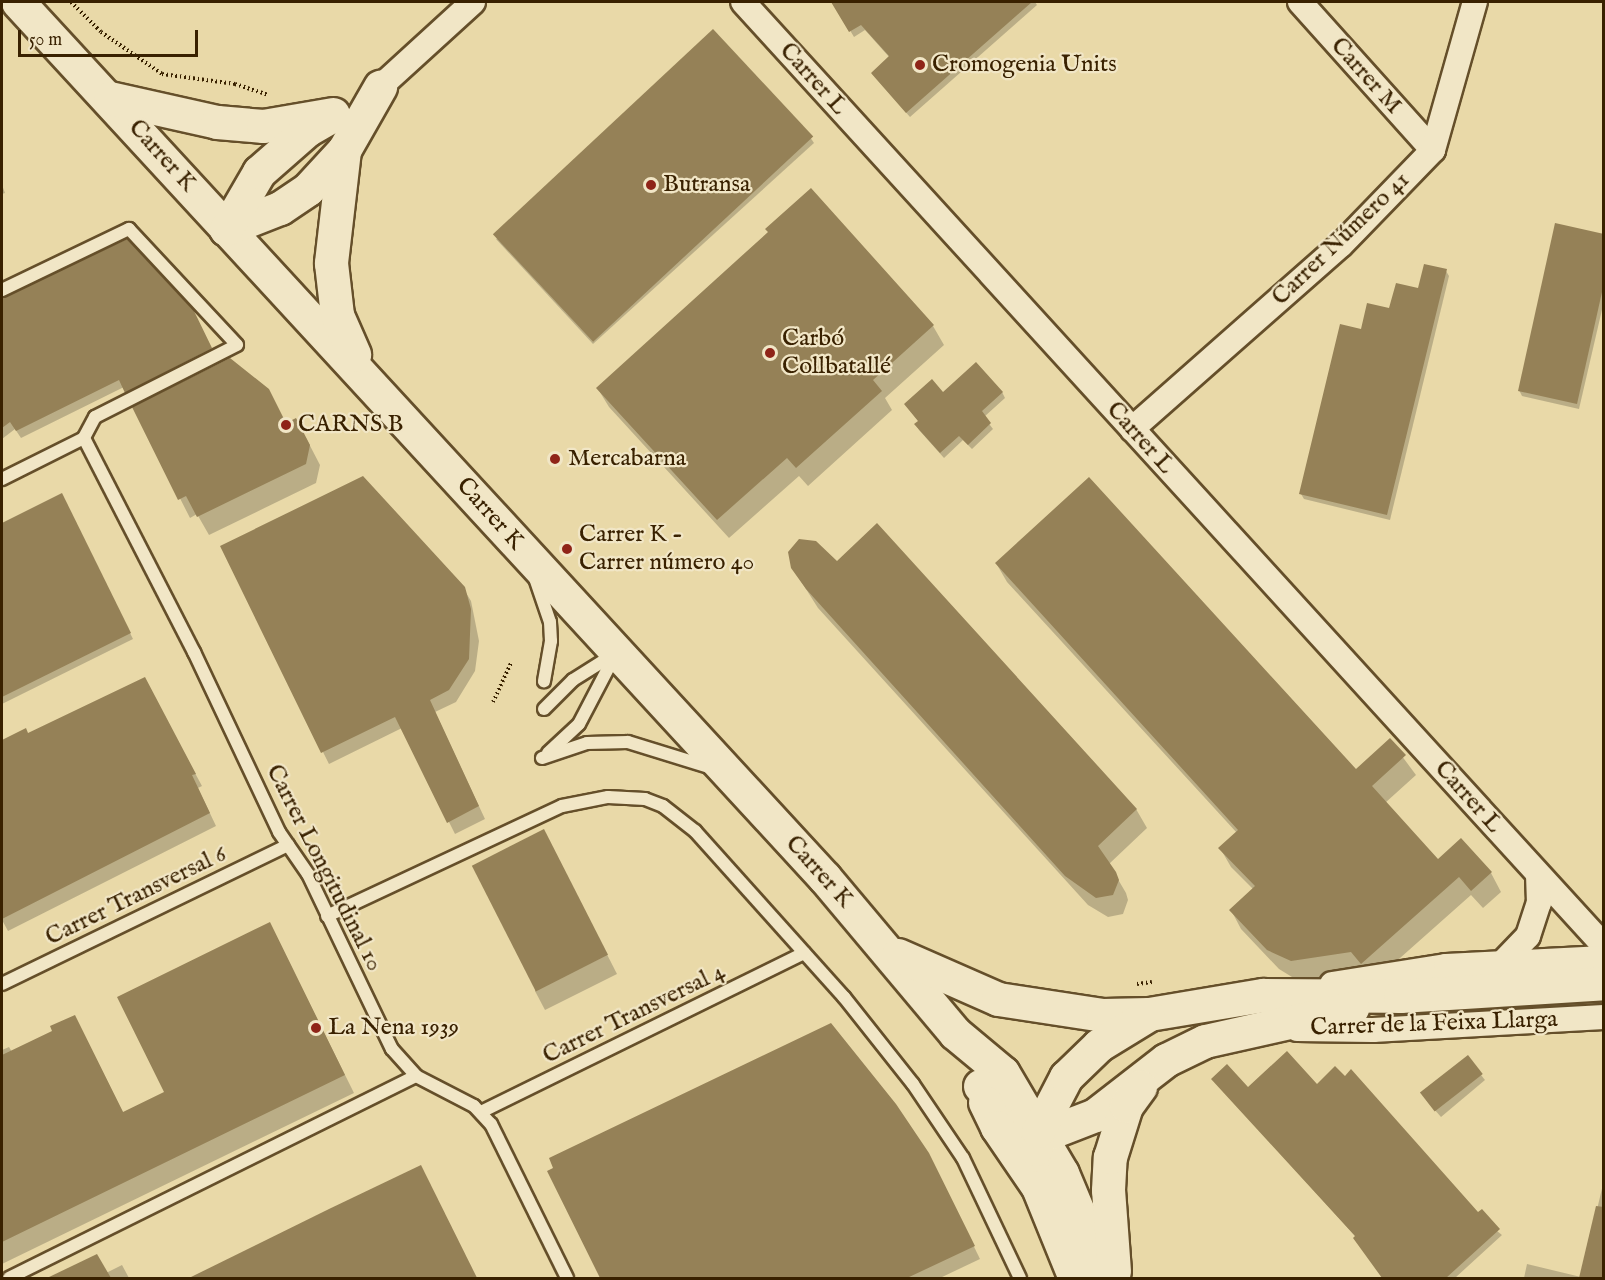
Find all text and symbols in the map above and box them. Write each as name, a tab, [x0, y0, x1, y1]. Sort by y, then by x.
scale bar	[21, 18, 201, 56]
text: 50 m	[29, 29, 62, 52]
street label: Carrer M	[1324, 32, 1408, 120]
street label: Carrer L	[773, 37, 853, 121]
place label: Cromogenia Units	[932, 51, 1117, 79]
marker: Cromogenia Units	[913, 58, 927, 72]
street label: Carrer K	[122, 114, 202, 198]
street label: Carrer Número 41	[1266, 166, 1416, 312]
place label: Butransa	[663, 171, 750, 199]
marker: Butransa	[644, 178, 658, 192]
place label: Carbó Collbatallé	[782, 325, 891, 381]
marker: Carbó Collbatallé	[763, 346, 777, 360]
street label: Carrer L	[1100, 396, 1180, 480]
place label: CARNS B	[298, 411, 403, 439]
marker: CARNS B	[279, 418, 293, 432]
place label: Mercabarna	[568, 445, 686, 473]
marker: Mercabarna	[546, 450, 564, 468]
street label: Carrer K	[450, 472, 530, 556]
place label: Carrer K - Carrer número 40	[579, 521, 754, 577]
marker: Carrer K - Carrer número 40	[560, 542, 574, 556]
street label: Carrer L	[1428, 755, 1508, 839]
street label: Carrer Longitudinal 10	[259, 760, 389, 976]
street label: Carrer K	[779, 830, 859, 914]
street label: Carrer Transversal 6	[41, 840, 231, 952]
street label: Carrer Transversal 4	[538, 957, 730, 1071]
street label: Carrer de la Feixa Llarga	[1310, 1005, 1558, 1043]
place label: La Nena 1939	[328, 1014, 459, 1042]
marker: La Nena 1939	[309, 1021, 323, 1035]

